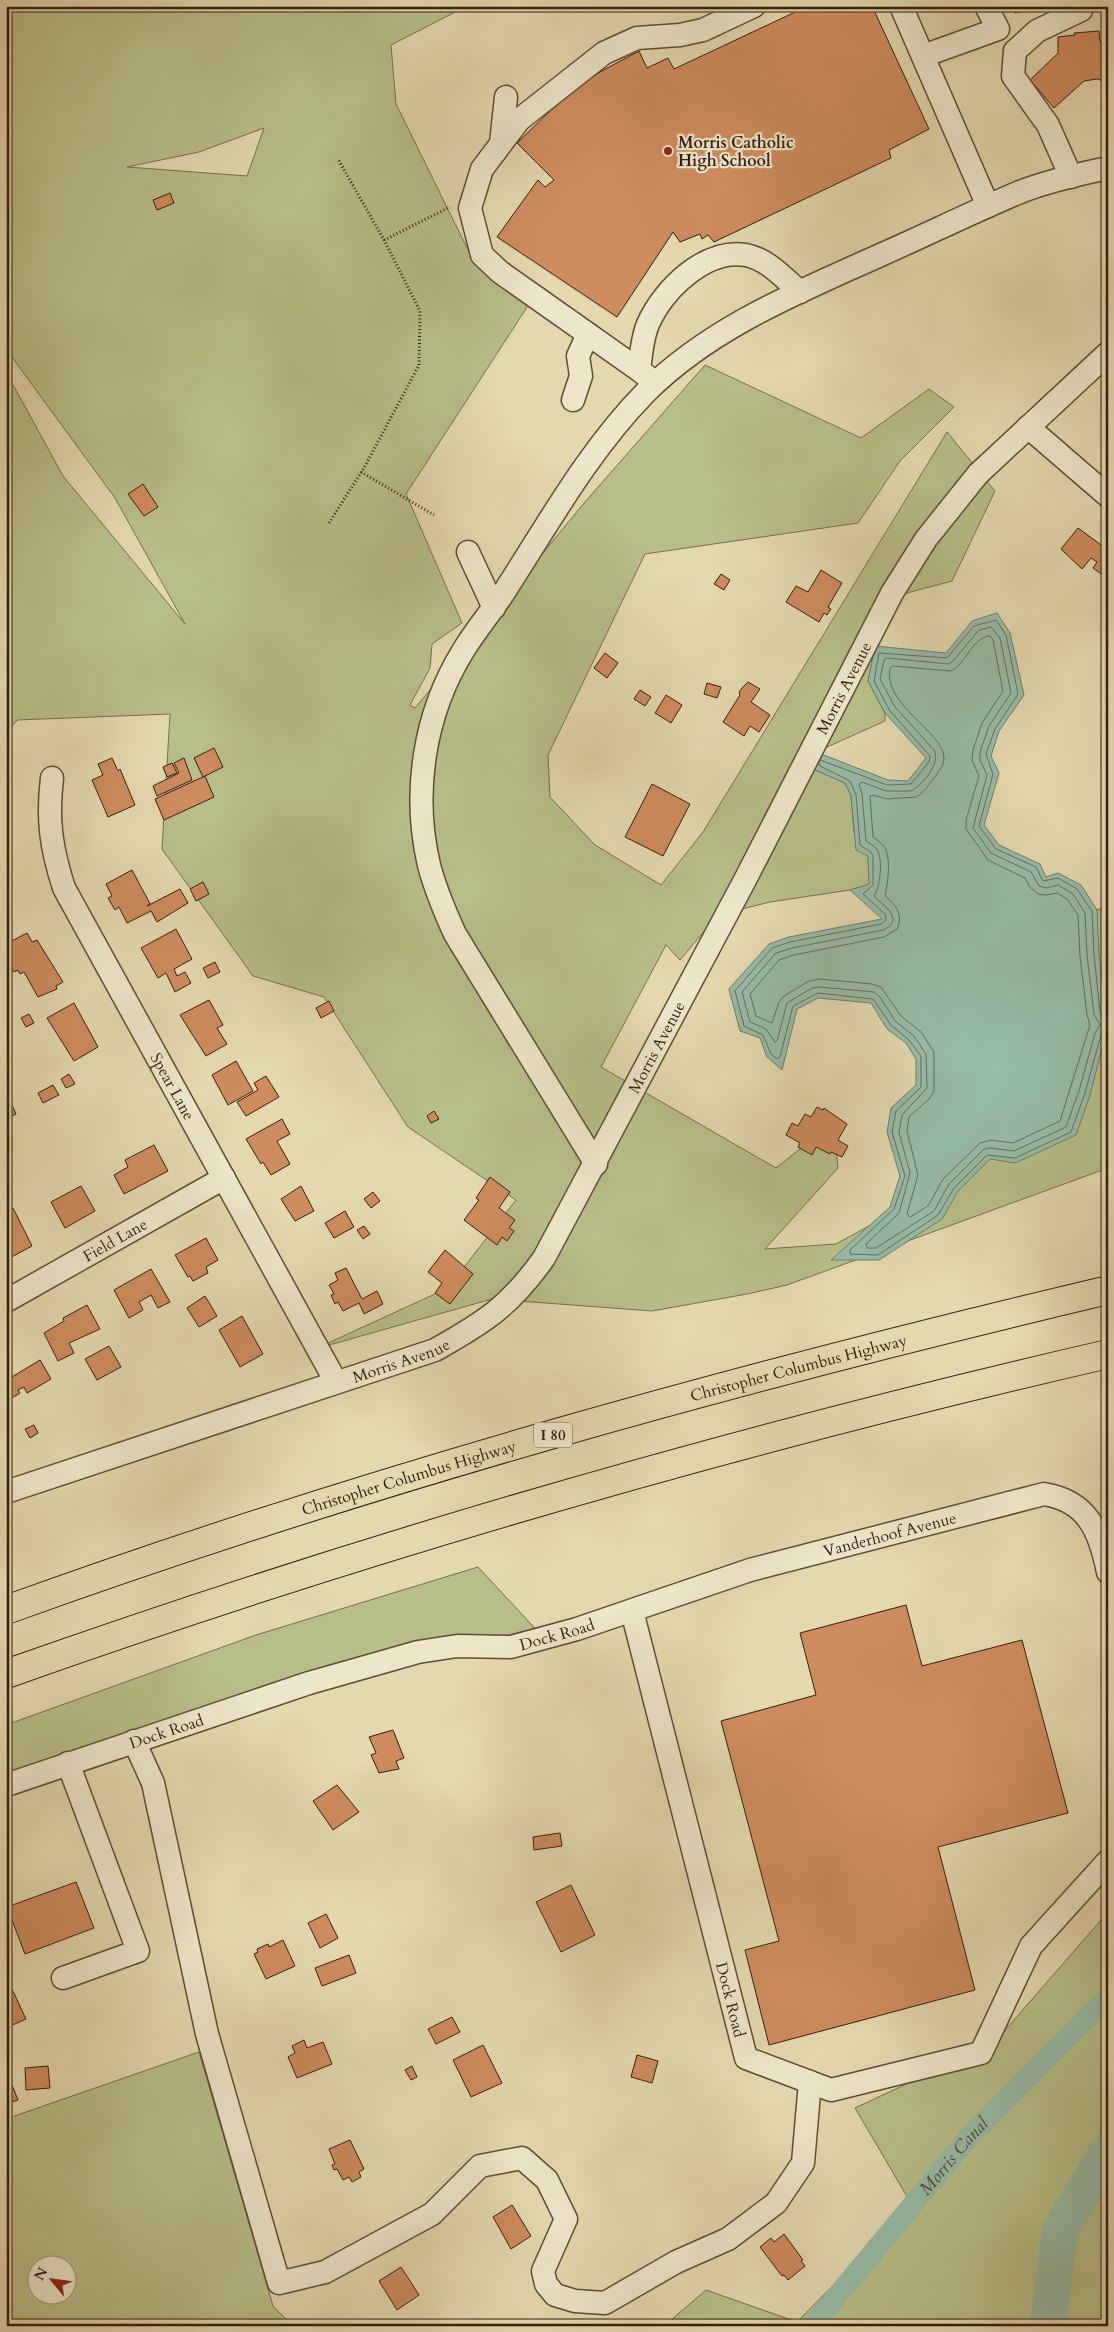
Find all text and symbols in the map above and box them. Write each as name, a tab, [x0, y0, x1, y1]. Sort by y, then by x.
place label: Morris Catholic High School	[678, 132, 794, 172]
marker: Morris Catholic High School	[662, 145, 674, 157]
street label: Morris Avenue	[811, 638, 877, 739]
street label: Morris Avenue	[623, 998, 691, 1098]
street label: Spear Lane	[145, 1049, 200, 1124]
street label: Field Lane	[79, 1213, 152, 1267]
street label: Christopher Columbus Highway	[688, 1329, 910, 1407]
street label: Morris Avenue	[350, 1334, 454, 1389]
road number: I 80	[534, 1422, 572, 1448]
street label: Christopher Columbus Highway	[299, 1435, 519, 1521]
street label: Vanderhoof Avenue	[821, 1507, 959, 1563]
street label: Dock Road	[517, 1614, 598, 1656]
street label: Dock Road	[126, 1709, 207, 1755]
street label: Dock Road	[710, 1960, 750, 2040]
water label: Morris Canal	[913, 2111, 995, 2201]
north arrow	[28, 2254, 78, 2304]
text: N	[30, 2264, 52, 2284]

